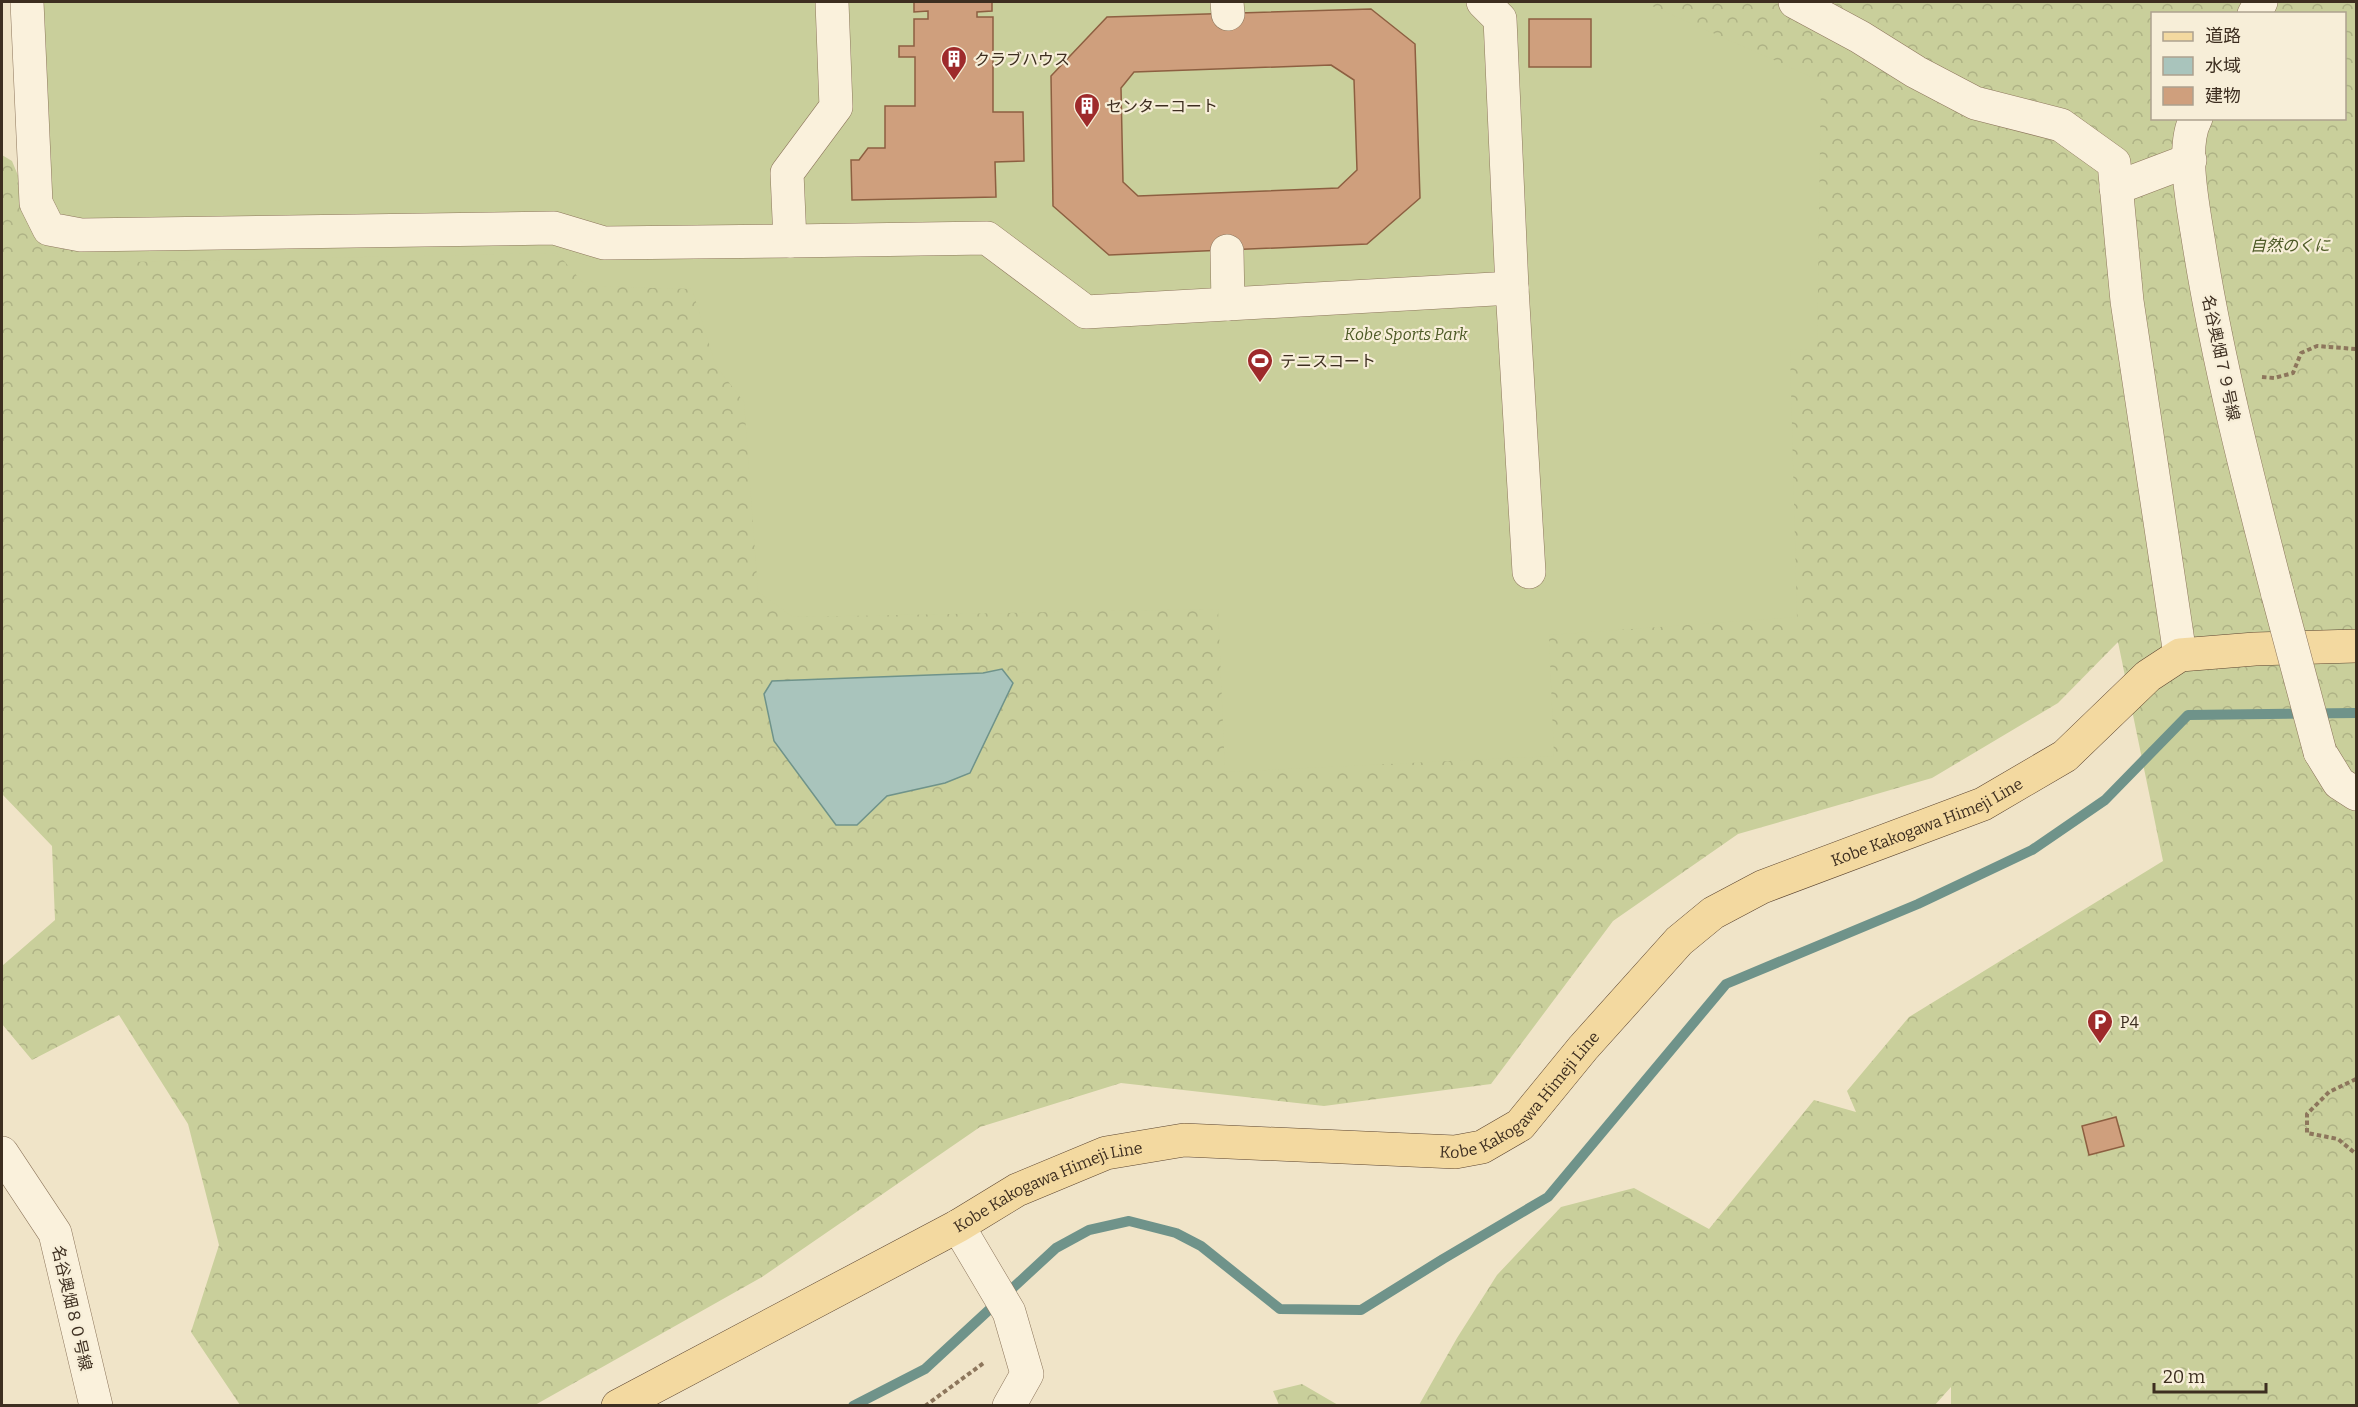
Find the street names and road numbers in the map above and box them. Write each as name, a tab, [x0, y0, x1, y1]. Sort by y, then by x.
street label: 名谷奥畑７９号線	[2198, 293, 2244, 423]
street label: Kobe Kakogawa Himeji Line	[1828, 774, 2026, 870]
street label: Kobe Kakogawa Himeji Line	[1439, 1027, 1603, 1162]
street label: Kobe Kakogawa Himeji Line	[950, 1138, 1144, 1236]
street label: 名谷奥畑８０号線	[48, 1243, 96, 1373]

